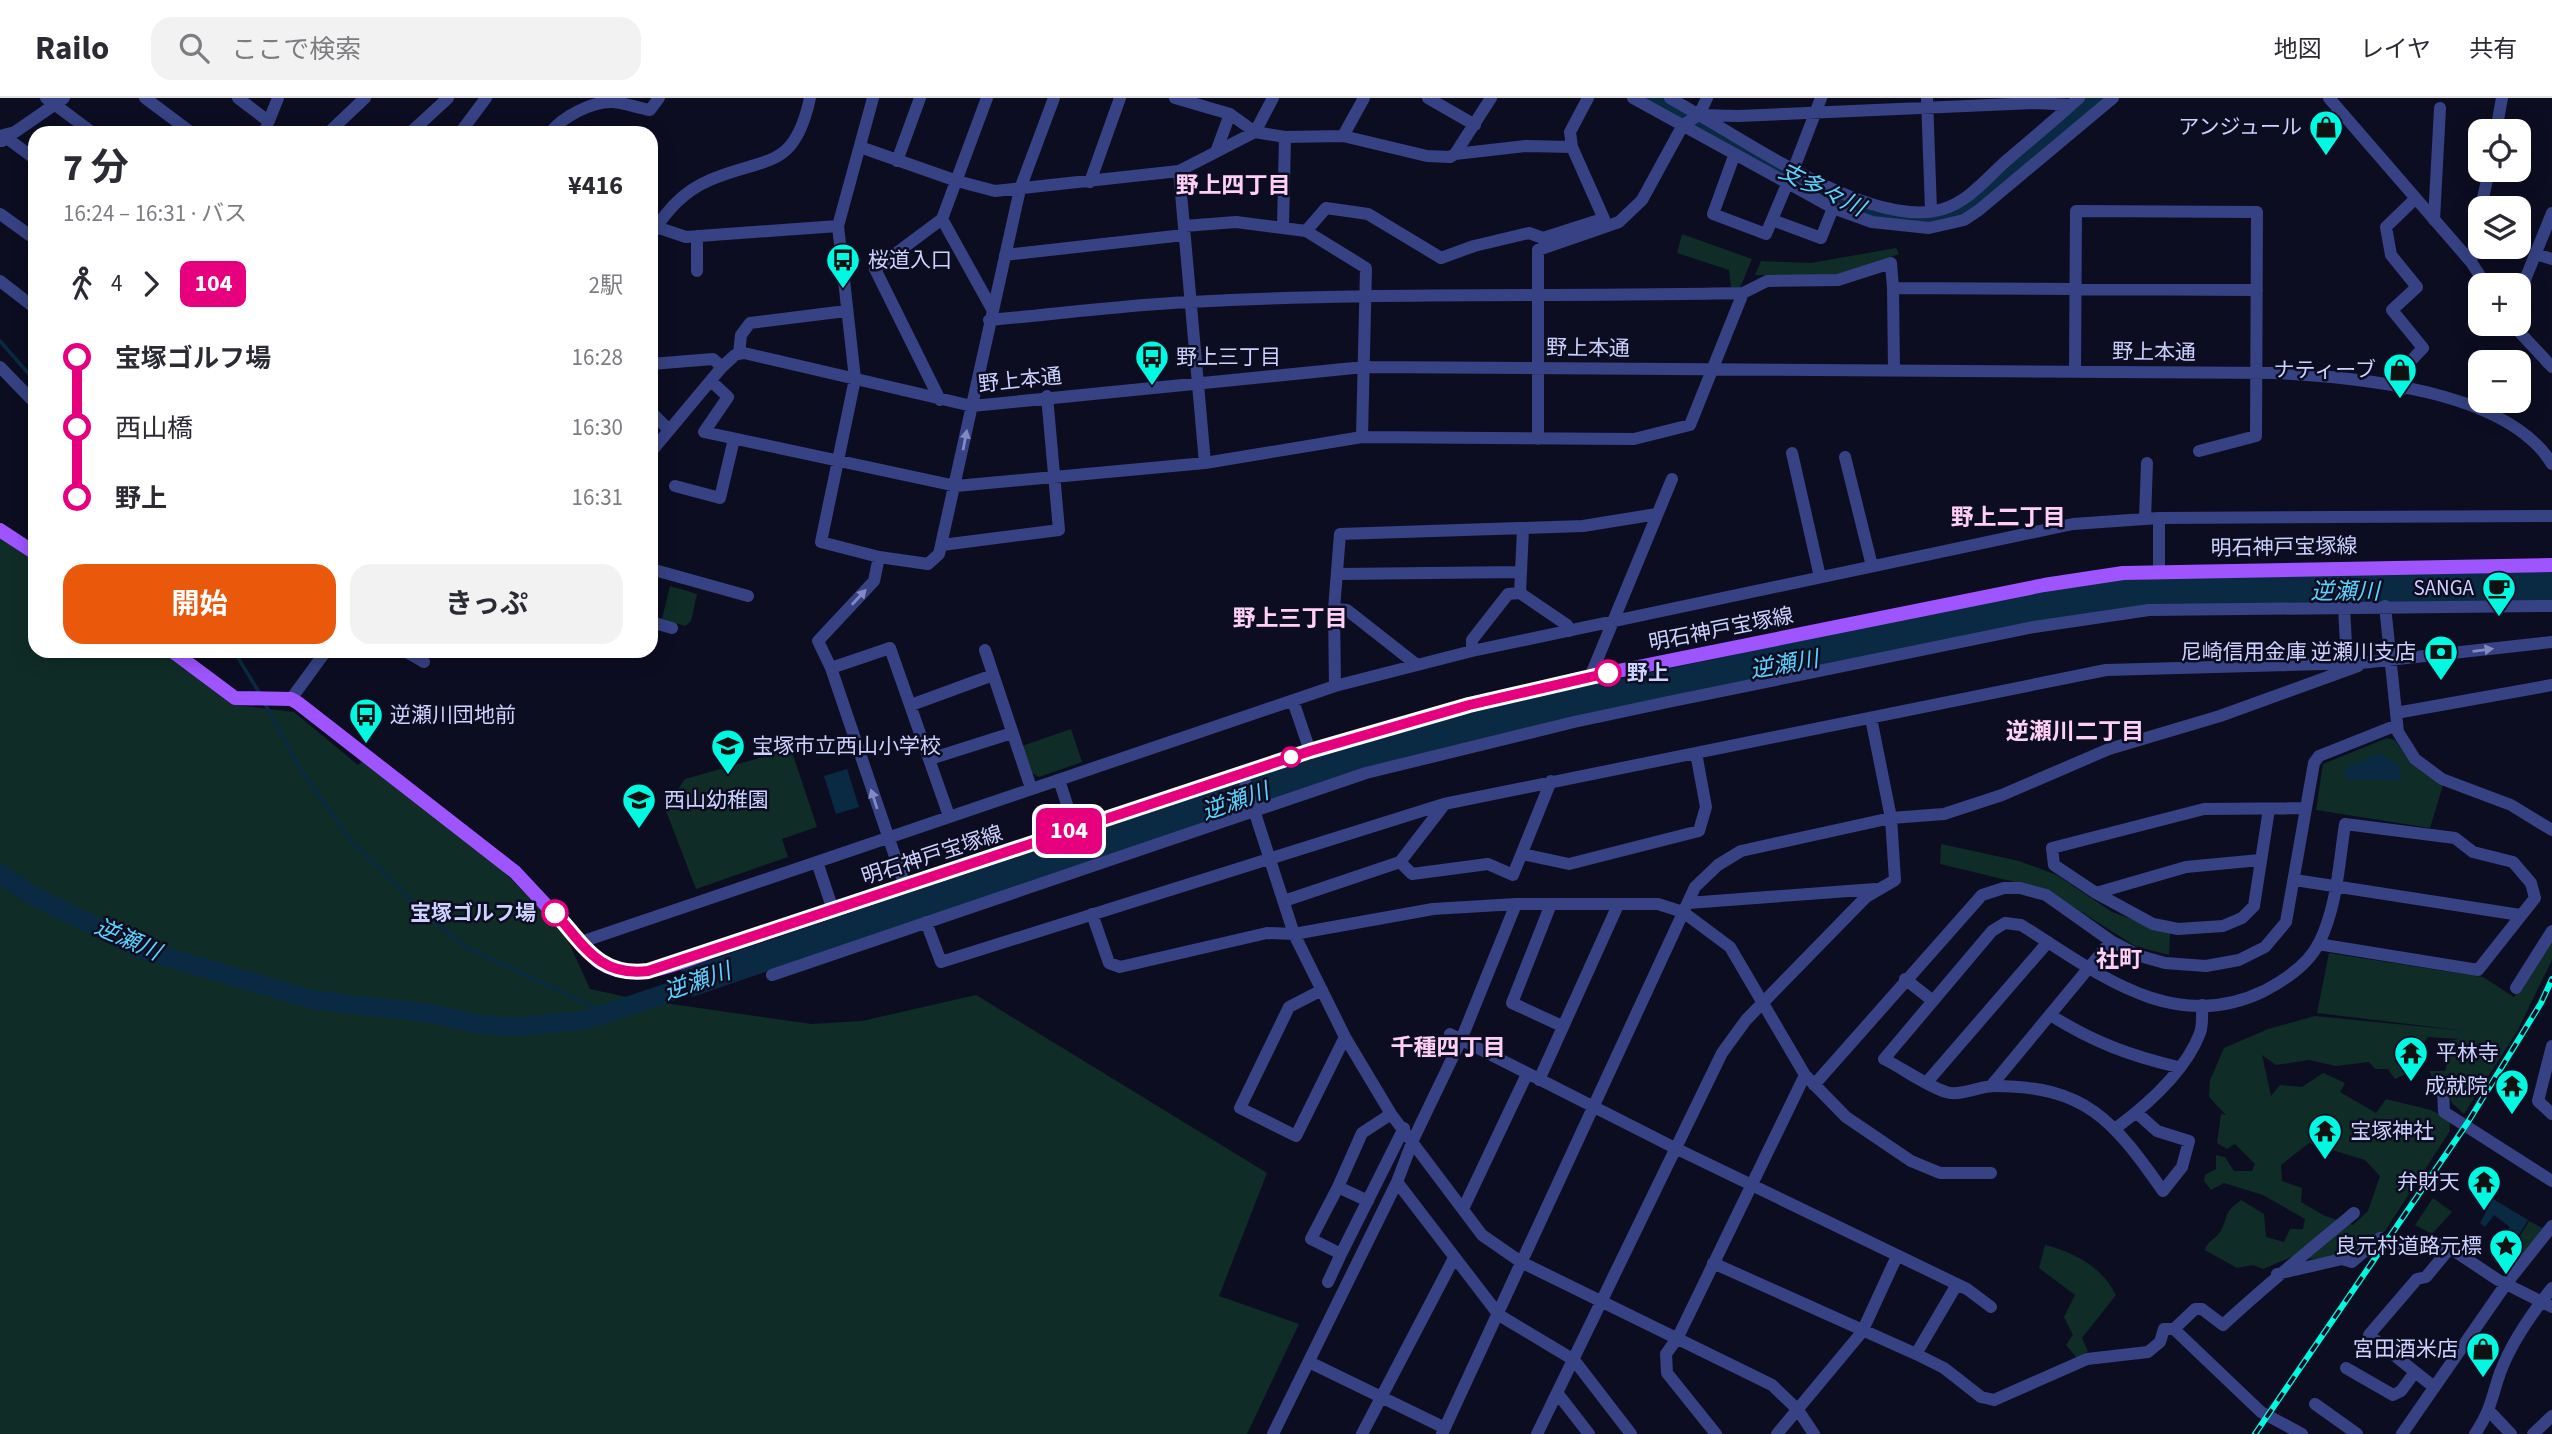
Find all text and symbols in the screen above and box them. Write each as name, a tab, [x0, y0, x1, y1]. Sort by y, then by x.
search box	[151, 17, 641, 80]
text: Railo	[35, 25, 109, 72]
icon: search	[175, 29, 213, 67]
text: ここで検索	[231, 31, 361, 68]
text: 地図	[2274, 32, 2322, 67]
text: レイヤ	[2360, 32, 2431, 67]
text: 共有	[2469, 32, 2517, 67]
shop icon: アンジュール	[2307, 108, 2345, 157]
place label: アンジュール	[2178, 112, 2302, 142]
map controls	[2468, 119, 2531, 413]
button: locate	[2468, 119, 2531, 182]
text: 7 分	[63, 141, 129, 195]
water label: 支多々川	[1773, 154, 1873, 226]
text: ¥416	[568, 167, 623, 204]
district label: 野上四丁目	[1176, 169, 1291, 202]
button: layers	[2468, 196, 2531, 259]
text: 16:24 – 16:31 · バス	[63, 197, 247, 230]
bus stop icon: 桜道入口	[824, 241, 862, 290]
place label: 桜道入口	[868, 245, 952, 275]
icon: walk	[63, 265, 101, 303]
icon: forward	[132, 265, 170, 303]
text: 104	[194, 266, 232, 301]
text: 4	[111, 267, 122, 300]
text: 2駅	[589, 269, 623, 302]
button: +	[2468, 273, 2531, 336]
street label: 野上本通	[1546, 332, 1630, 364]
street label: 野上本通	[2112, 336, 2196, 368]
bus stop icon: 野上三丁目	[1133, 338, 1171, 387]
text: 宝塚ゴルフ場	[115, 340, 271, 377]
text: 16:28	[572, 341, 623, 374]
place label: 野上三丁目	[1176, 342, 1281, 372]
button: −	[2468, 350, 2531, 413]
shop icon: ナティーブ	[2381, 351, 2419, 400]
place label: ナティーブ	[2274, 355, 2376, 385]
street label: 野上本通	[977, 361, 1063, 399]
text: 西山橋	[115, 410, 193, 447]
text: 16:30	[572, 411, 623, 444]
one-way arrow	[960, 429, 971, 451]
text: 野上	[115, 480, 167, 517]
text: 16:31	[572, 481, 623, 514]
district label: 野上二丁目	[1951, 501, 2066, 534]
street label: 明石神戸宝塚線	[2210, 531, 2358, 563]
button: 開始	[63, 564, 336, 644]
button: きっぷ	[350, 564, 623, 644]
cafe icon: SANGA	[2480, 569, 2518, 618]
place label: SANGA	[2414, 573, 2475, 603]
water label: 逆瀬川	[2311, 575, 2383, 608]
one-way arrow	[851, 589, 867, 606]
street label: 明石神戸宝塚線	[1646, 600, 1796, 658]
district label: 野上三丁目	[1233, 602, 1348, 635]
bank icon: 尼崎信用金庫 逆瀬川支店	[2422, 633, 2460, 682]
place label: 尼崎信用金庫 逆瀬川支店	[2181, 637, 2416, 667]
water label: 逆瀬川	[1747, 642, 1824, 687]
one-way arrow	[2472, 644, 2494, 655]
place label: 野上	[1627, 658, 1669, 688]
marker: 野上	[1595, 660, 1621, 686]
bus stop icon: 逆瀬川団地前	[347, 696, 385, 745]
place label: 逆瀬川団地前	[390, 700, 516, 730]
district label: 逆瀬川二丁目	[2006, 715, 2144, 748]
school or university icon: 宝塚市立西山小学校	[709, 727, 747, 776]
place label: 宝塚市立西山小学校	[752, 731, 941, 761]
unlabelled marker	[1281, 747, 1301, 767]
water label: 逆瀬川	[1197, 774, 1276, 828]
school or university icon: 西山幼稚園	[620, 781, 658, 830]
place label: 西山幼稚園	[664, 785, 769, 815]
one-way arrow	[868, 788, 879, 809]
line badge: 104	[1029, 808, 1109, 854]
text: 104	[1050, 813, 1088, 848]
street label: 明石神戸宝塚線	[857, 818, 1007, 892]
place label: 宝塚ゴルフ場	[410, 898, 536, 928]
marker: 宝塚ゴルフ場	[542, 900, 568, 926]
water label: 逆瀬川	[90, 910, 169, 970]
district label: 社町	[2096, 943, 2142, 976]
water label: 逆瀬川	[659, 954, 738, 1008]
district label: 千種四丁目	[1391, 1031, 1506, 1064]
temple icon: 平林寺	[2392, 1034, 2430, 1083]
place label: 平林寺	[2436, 1038, 2499, 1068]
temple icon: 成就院	[2493, 1067, 2531, 1116]
place label: 成就院	[2425, 1071, 2488, 1101]
temple icon: 宝塚神社	[2306, 1112, 2344, 1161]
place label: 宝塚神社	[2350, 1116, 2434, 1146]
temple icon: 弁財天	[2465, 1163, 2503, 1212]
place label: 弁財天	[2397, 1167, 2460, 1197]
place icon: 良元村道路元標	[2487, 1227, 2525, 1276]
place label: 良元村道路元標	[2335, 1231, 2482, 1261]
shop icon: 宮田酒米店	[2464, 1330, 2502, 1379]
place label: 宮田酒米店	[2353, 1334, 2458, 1364]

